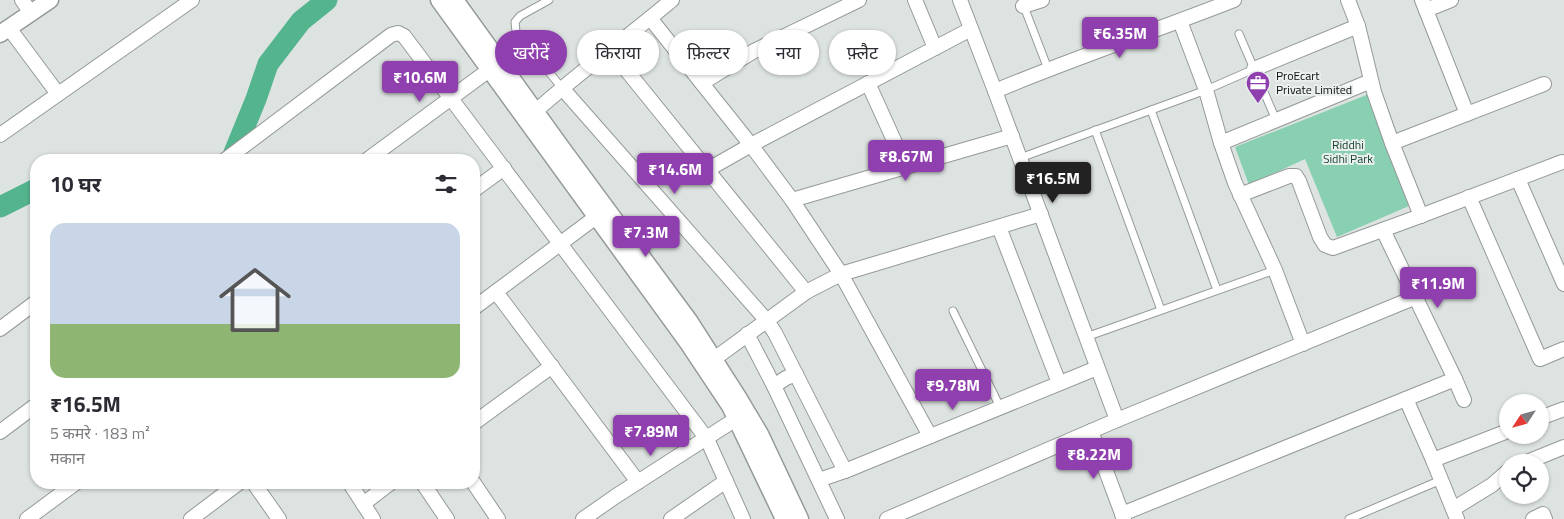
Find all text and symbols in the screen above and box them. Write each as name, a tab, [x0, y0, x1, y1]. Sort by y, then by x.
pin: ₹6.35M	[1079, 17, 1161, 59]
text: ₹6.35M	[1093, 21, 1147, 45]
chip: खरीदें	[495, 30, 567, 75]
chip: किराया	[577, 30, 659, 75]
chip: फ़िल्टर	[669, 30, 748, 75]
chip: नया	[758, 30, 819, 75]
chip: फ़्लैट	[829, 30, 896, 75]
pin: ₹10.6M	[379, 61, 461, 103]
text: ₹10.6M	[393, 65, 447, 89]
place label: ProEcart Private Limited	[1276, 66, 1352, 99]
office icon: ProEcart Private Limited	[1245, 70, 1271, 104]
park label: Riddhi Sidhi Park	[1323, 135, 1373, 168]
pin: ₹8.67M	[865, 140, 947, 182]
text: ₹8.67M	[879, 144, 933, 168]
pin: ₹14.6M	[634, 152, 716, 195]
text: ₹14.6M	[648, 157, 702, 181]
pin: ₹16.5M	[1012, 162, 1094, 204]
text: ₹16.5M	[1026, 166, 1080, 190]
text: 10 घर	[50, 168, 101, 200]
icon: filters	[432, 170, 460, 198]
pin: ₹7.3M	[611, 216, 681, 258]
text: ₹7.3M	[624, 220, 668, 244]
icon: home	[210, 255, 300, 345]
pin: ₹11.9M	[1397, 266, 1479, 309]
text: ₹11.9M	[1411, 271, 1465, 295]
pin: ₹9.78M	[912, 368, 994, 411]
text: ₹9.78M	[926, 373, 980, 397]
text: ₹16.5M	[50, 388, 121, 420]
north arrow	[1499, 394, 1549, 444]
map controls	[1499, 394, 1549, 504]
pin: ₹7.89M	[610, 414, 692, 457]
text: ₹7.89M	[624, 419, 678, 443]
text: 5 कमरे · 183 m²	[50, 421, 150, 445]
pin: ₹8.22M	[1053, 438, 1135, 480]
text: ₹8.22M	[1067, 442, 1121, 466]
text: मकान	[50, 446, 85, 470]
button: locate	[1499, 454, 1549, 504]

